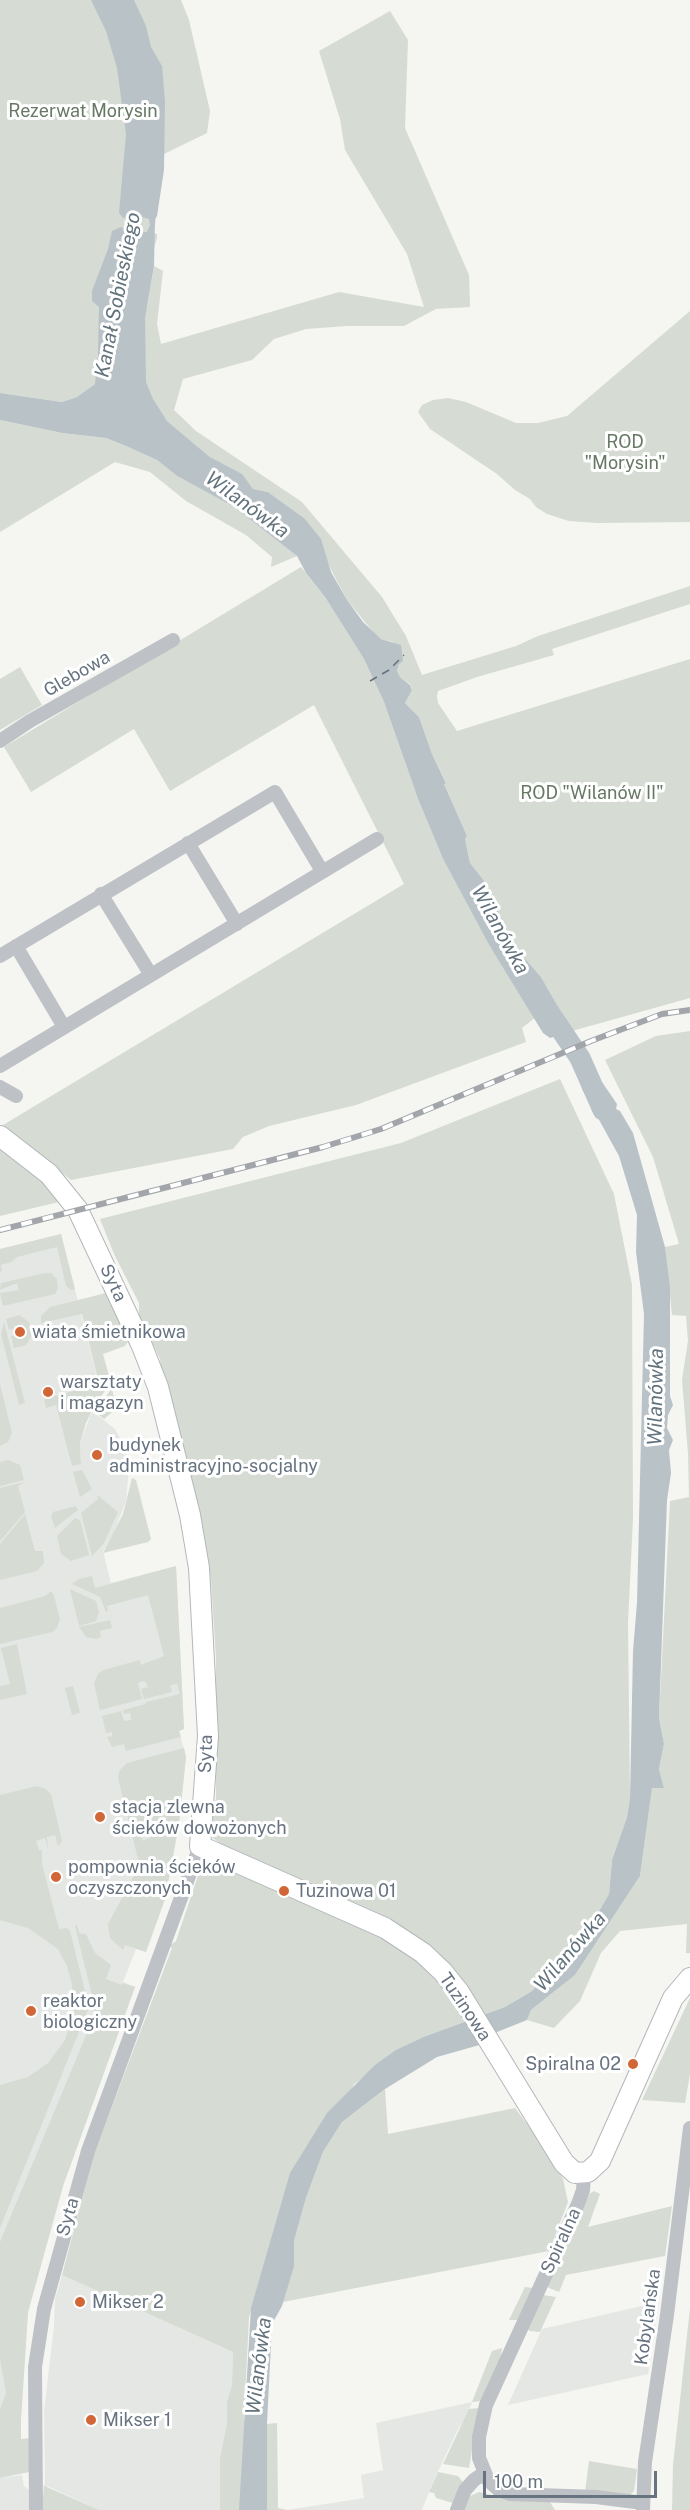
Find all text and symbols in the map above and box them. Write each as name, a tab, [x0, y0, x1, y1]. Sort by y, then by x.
park label: Rezerwat Morysin	[8, 100, 158, 122]
water label: Kanał Sobieskiego	[90, 210, 146, 380]
park label: ROD "Morysin"	[584, 431, 666, 474]
water label: Wilanówka	[200, 467, 294, 543]
street label: Glebowa	[40, 646, 114, 702]
park label: ROD "Wilanów II"	[520, 782, 664, 804]
water label: Wilanówka	[466, 882, 534, 978]
street label: Syta	[95, 1261, 131, 1305]
place label: wiata śmietnikowa	[32, 1321, 186, 1343]
marker: wiata śmietnikowa	[13, 1325, 27, 1339]
water label: Wilanówka	[643, 1348, 669, 1446]
place label: warsztaty i magazyn	[60, 1371, 144, 1414]
marker: warsztaty i magazyn	[41, 1385, 55, 1399]
place label: budynek administracyjno-socjalny	[109, 1434, 318, 1476]
marker: budynek administracyjno-socjalny	[90, 1448, 104, 1462]
street label: Syta	[195, 1734, 217, 1774]
place label: stacja zlewna ścieków dowożonych	[112, 1796, 287, 1838]
marker: stacja zlewna ścieków dowożonych	[93, 1810, 107, 1824]
place label: pompownia ścieków oczyszczonych	[68, 1856, 236, 1898]
marker: pompownia ścieków oczyszczonych	[49, 1870, 63, 1884]
place label: Tuzinowa 01	[296, 1880, 396, 1902]
marker: Tuzinowa 01	[277, 1884, 291, 1898]
water label: Wilanówka	[529, 1907, 611, 1997]
street label: Tuzinowa	[434, 1969, 496, 2045]
place label: reaktor biologiczny	[43, 1990, 137, 2032]
marker: reaktor biologiczny	[24, 2004, 38, 2018]
place label: Spiralna 02	[525, 2053, 621, 2075]
marker: Spiralna 02	[626, 2057, 640, 2071]
street label: Syta	[52, 2195, 84, 2239]
street label: Spiralna	[536, 2205, 586, 2277]
street label: Kobylańska	[631, 2268, 665, 2366]
place label: Mikser 2	[92, 2291, 164, 2313]
marker: Mikser 2	[73, 2295, 87, 2309]
water label: Wilanówka	[241, 2316, 277, 2416]
place label: Mikser 1	[103, 2409, 171, 2431]
marker: Mikser 1	[84, 2413, 98, 2427]
scale bar	[486, 2459, 660, 2497]
text: 100 m	[494, 2471, 543, 2492]

